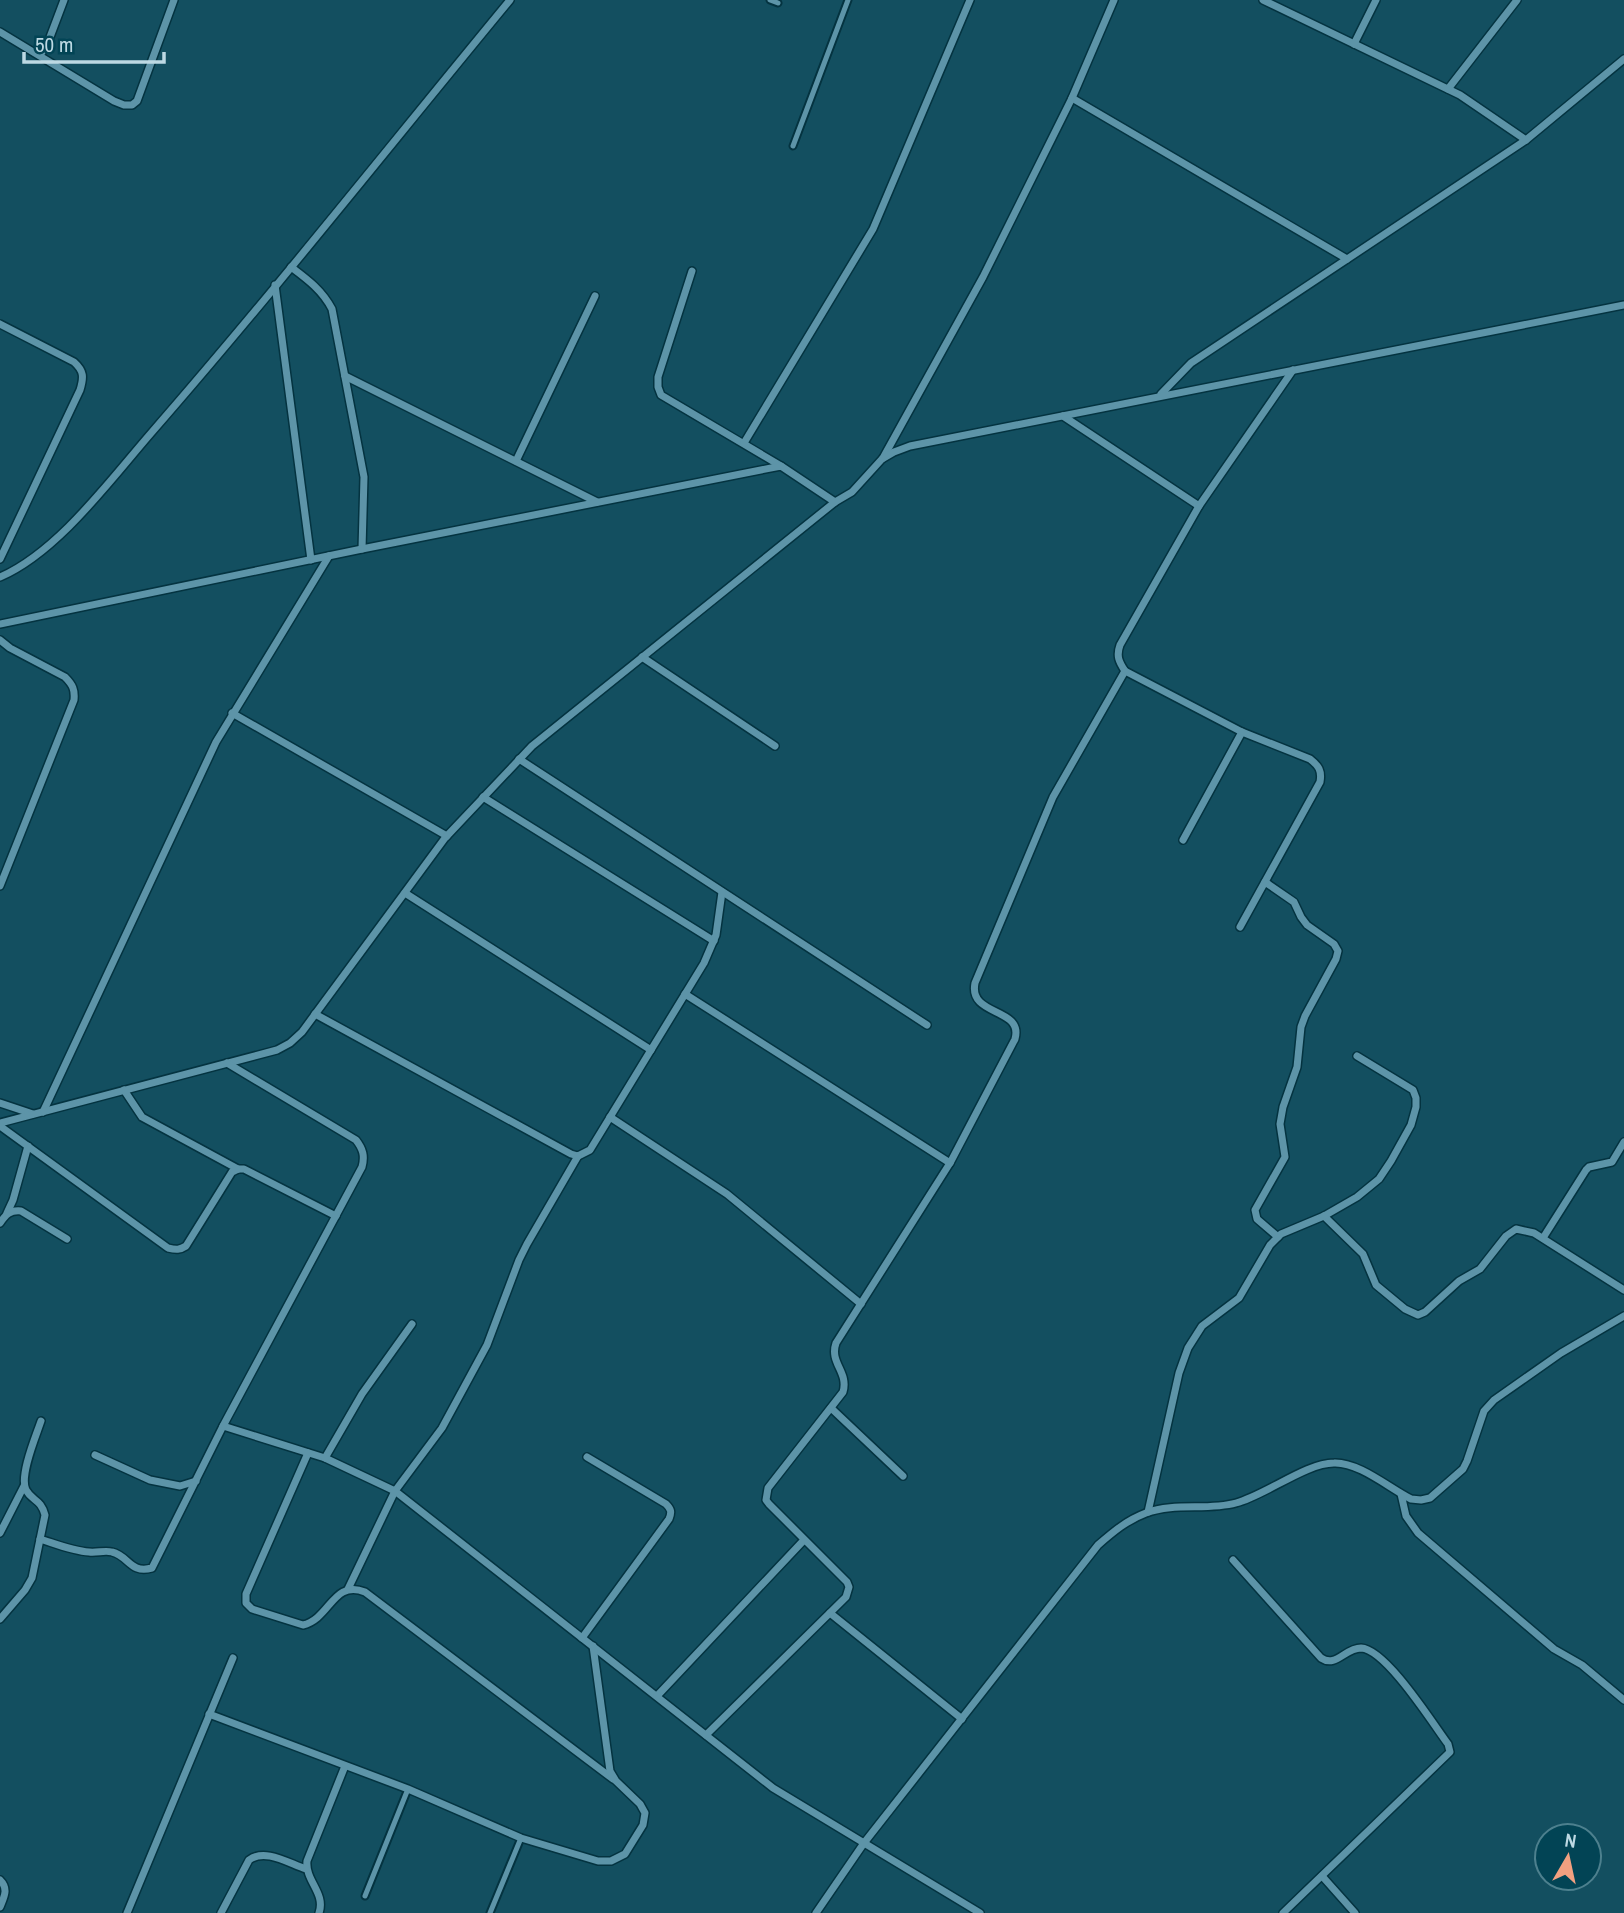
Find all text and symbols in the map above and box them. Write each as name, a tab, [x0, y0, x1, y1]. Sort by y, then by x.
scale bar	[24, 21, 164, 65]
text: 50 m	[35, 30, 73, 59]
north arrow	[1533, 1822, 1603, 1892]
text: N	[1563, 1826, 1578, 1854]

